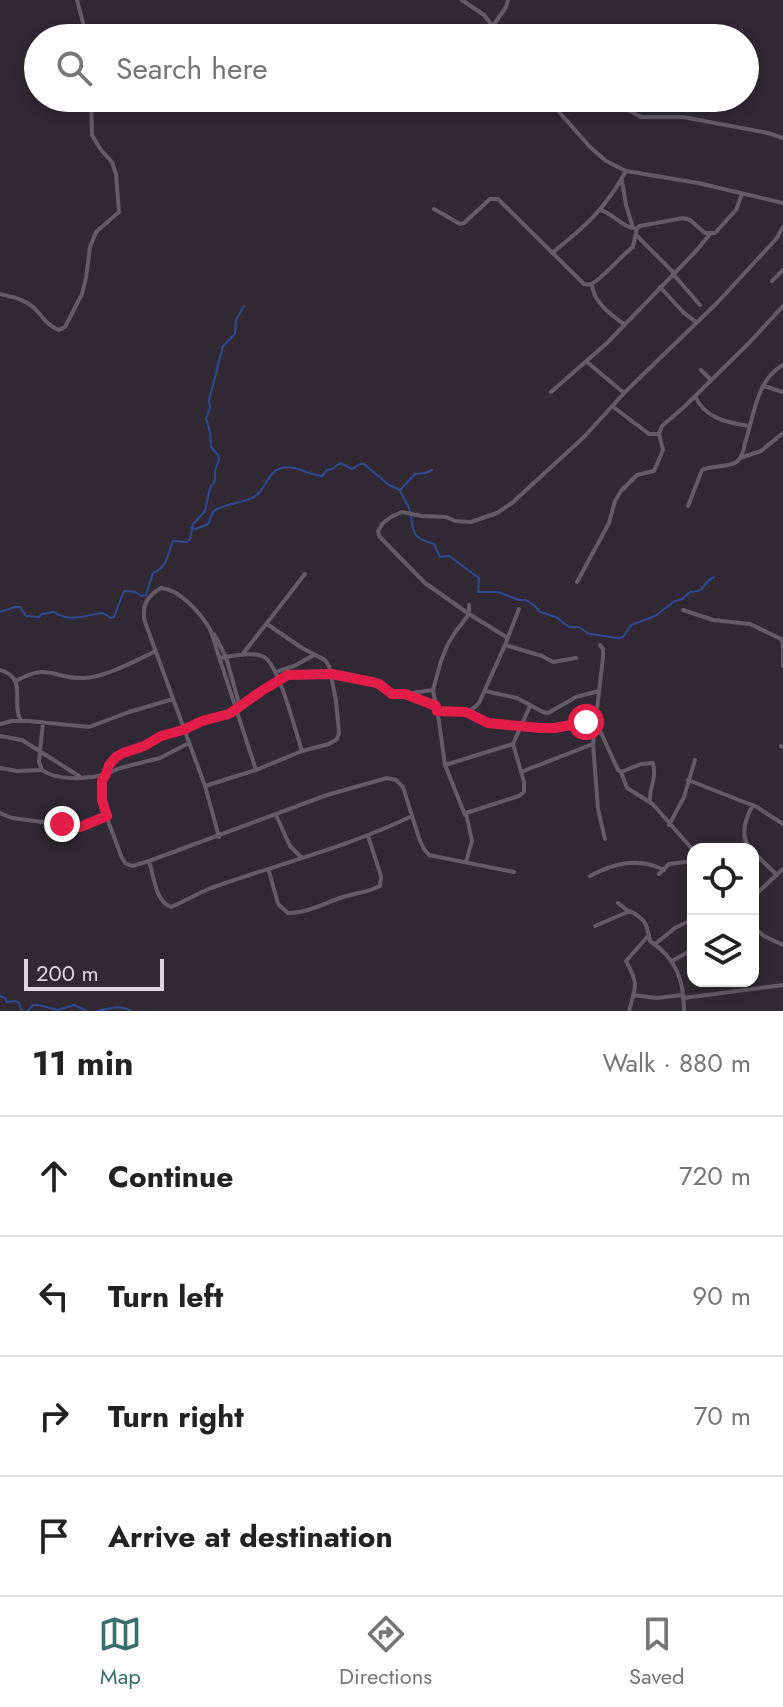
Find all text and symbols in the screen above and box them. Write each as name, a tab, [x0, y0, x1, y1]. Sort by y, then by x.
search box	[24, 24, 759, 112]
icon: search	[52, 46, 96, 90]
text: Search here	[116, 47, 268, 90]
route start	[568, 704, 604, 740]
route end	[44, 806, 80, 842]
map controls	[687, 843, 759, 987]
button: locate	[687, 843, 759, 915]
button: layers	[687, 915, 759, 987]
scale bar	[24, 955, 164, 991]
text: 200 m	[36, 957, 99, 989]
text: 11 min	[32, 1039, 134, 1088]
text: Walk · 880 m	[602, 1044, 751, 1082]
icon: ahead	[32, 1154, 76, 1198]
text: Continue	[108, 1155, 234, 1198]
text: 720 m	[679, 1157, 751, 1195]
icon: left	[32, 1274, 76, 1318]
text: Turn left	[108, 1275, 223, 1318]
text: 90 m	[692, 1277, 751, 1315]
icon: right	[32, 1394, 76, 1438]
text: Turn right	[108, 1395, 244, 1438]
text: 70 m	[694, 1397, 751, 1435]
icon: arrive	[32, 1514, 76, 1558]
text: Arrive at destination	[108, 1515, 393, 1558]
tab: Map	[98, 1612, 142, 1692]
tab: Directions	[339, 1612, 432, 1692]
tab: Saved	[629, 1612, 685, 1692]

